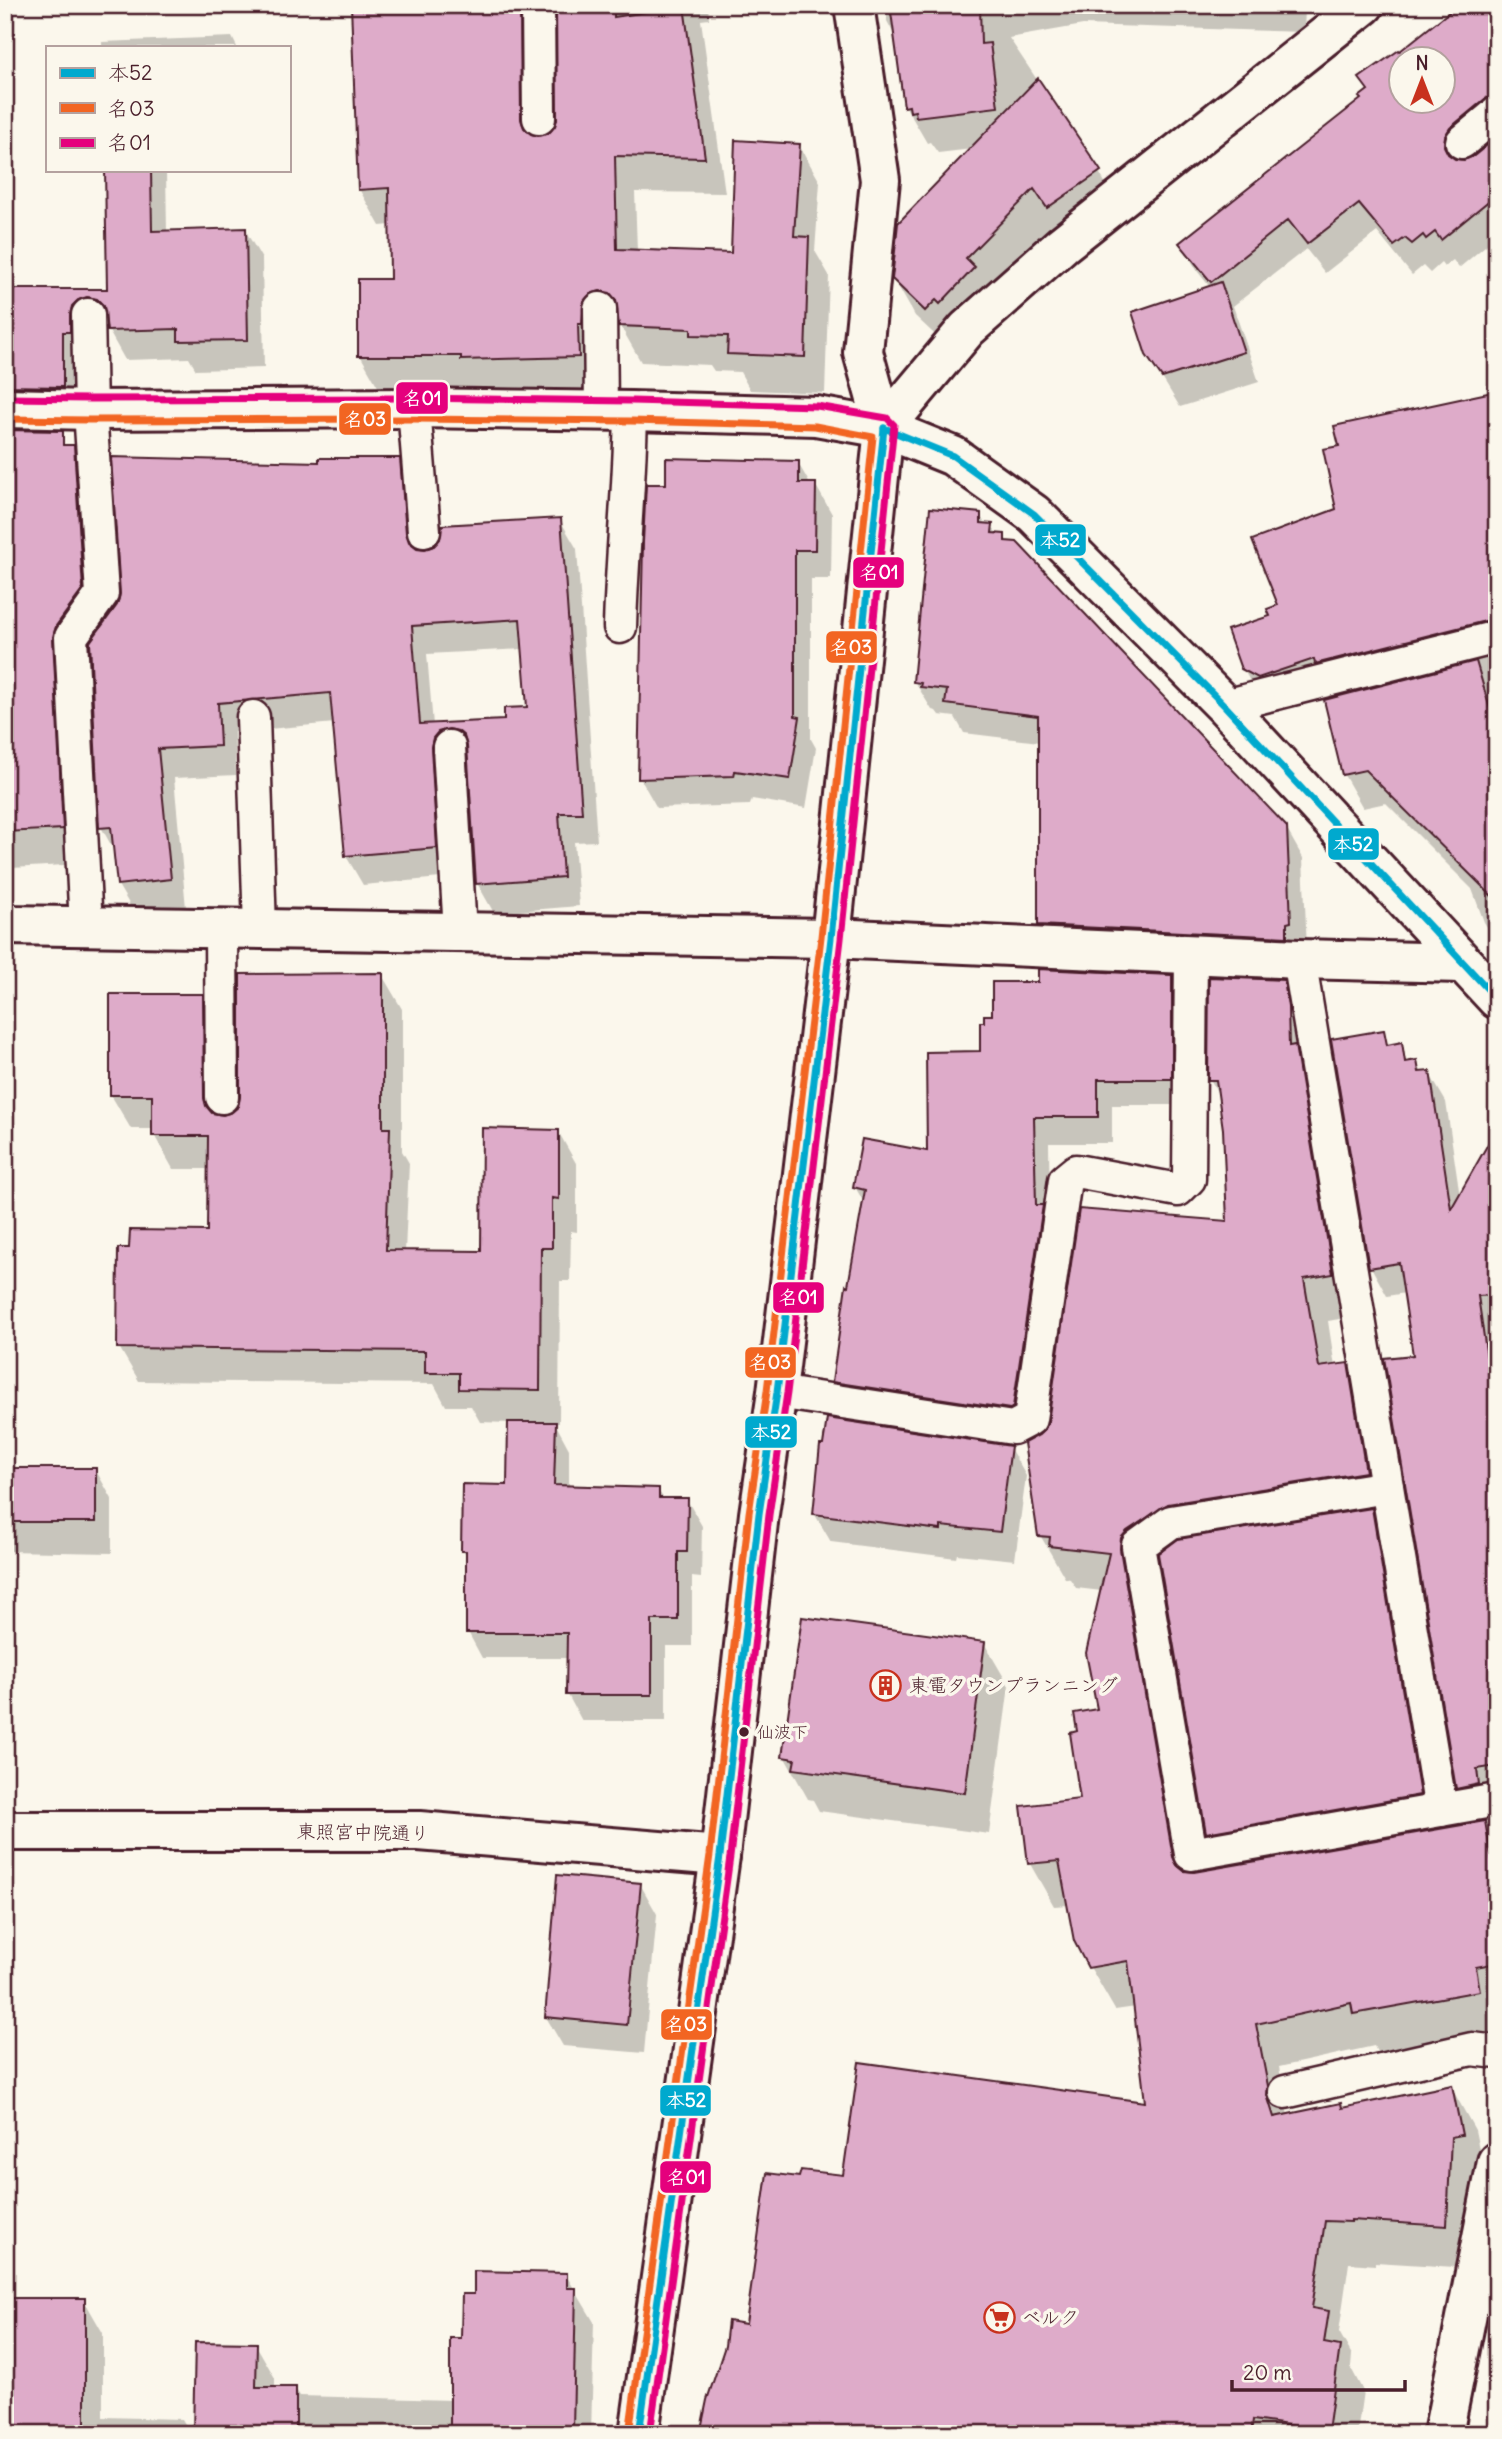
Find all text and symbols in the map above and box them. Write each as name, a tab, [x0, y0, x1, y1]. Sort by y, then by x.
legend	[46, 46, 290, 172]
north arrow	[1386, 46, 1456, 116]
text: N	[1415, 51, 1429, 75]
text: 本52	[108, 59, 153, 86]
text: 名03	[108, 95, 155, 122]
text: 名01	[108, 129, 151, 156]
line badge: 名01	[395, 381, 449, 415]
text: 名01	[402, 386, 442, 410]
line badge: 名03	[338, 402, 392, 436]
text: 名03	[344, 407, 386, 431]
line badge: 本52	[1034, 523, 1087, 557]
text: 本52	[1040, 528, 1080, 552]
line badge: 名01	[852, 556, 905, 589]
text: 名01	[859, 560, 899, 584]
line badge: 名03	[825, 630, 878, 664]
text: 名03	[830, 635, 872, 659]
line badge: 本52	[1327, 827, 1380, 861]
text: 本52	[1333, 832, 1373, 856]
line badge: 名01	[772, 1281, 825, 1314]
text: 名01	[778, 1285, 818, 1309]
line badge: 名03	[744, 1346, 797, 1379]
text: 名03	[749, 1350, 791, 1374]
line badge: 本52	[744, 1415, 798, 1449]
text: 本52	[751, 1420, 791, 1444]
building icon: 東電タウンプランニング	[869, 1668, 903, 1702]
place label: 東電タウンプランニング	[909, 1673, 1118, 1697]
place label: 仙波下	[757, 1721, 808, 1743]
marker: 仙波下	[737, 1725, 751, 1739]
street label: 東照宮中院通り	[296, 1819, 430, 1845]
line badge: 名03	[660, 2008, 713, 2041]
text: 名03	[665, 2012, 707, 2036]
line badge: 本52	[659, 2084, 712, 2117]
text: 本52	[666, 2088, 706, 2112]
line badge: 名01	[659, 2160, 712, 2194]
text: 名01	[666, 2165, 706, 2189]
supermarket icon: ベルク	[982, 2300, 1016, 2334]
place label: ベルク	[1022, 2305, 1079, 2329]
scale bar	[1232, 2348, 1406, 2392]
text: 20 m	[1243, 2359, 1292, 2386]

